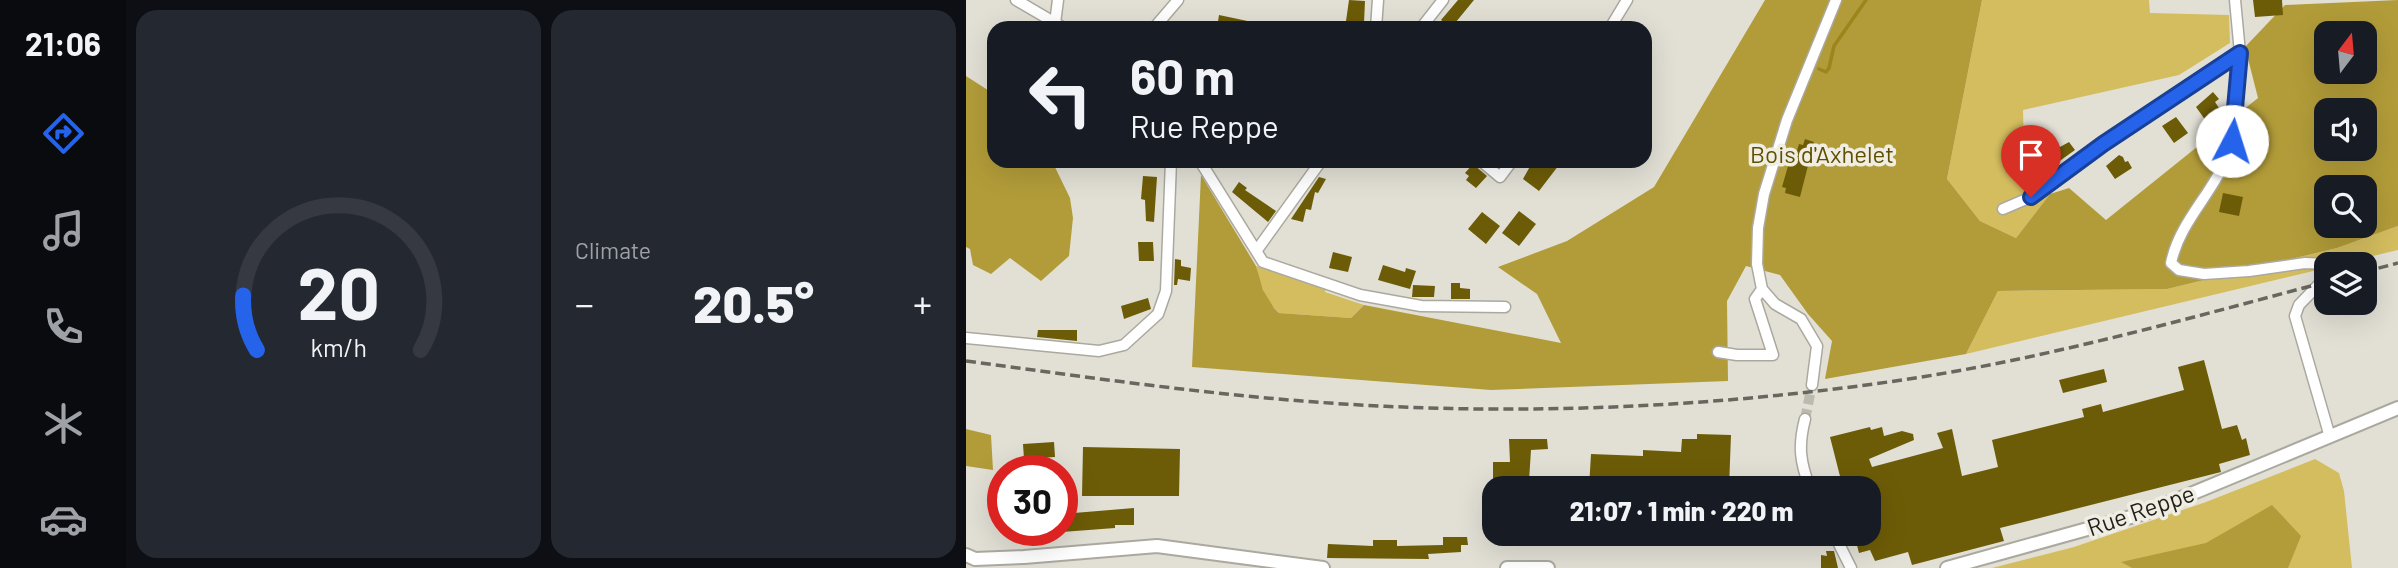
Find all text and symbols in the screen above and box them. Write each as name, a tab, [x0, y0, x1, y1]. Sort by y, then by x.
north arrow	[2314, 21, 2376, 84]
map controls	[2314, 21, 2377, 315]
text: 21:06	[25, 24, 101, 62]
text: 60 m	[1130, 46, 1235, 105]
icon: left	[1015, 49, 1106, 140]
button: sound	[2314, 98, 2377, 161]
position arrow	[2195, 104, 2269, 178]
text: Rue Reppe	[1130, 106, 1279, 144]
icon: directions	[39, 109, 88, 158]
pin	[2001, 125, 2061, 197]
icon: arrive	[2012, 136, 2050, 174]
park label: Bois d'Axhelet	[1750, 139, 1894, 168]
button: search	[2314, 175, 2377, 238]
icon: music	[39, 206, 88, 255]
text: Climate	[575, 236, 651, 264]
text: 20	[297, 247, 380, 335]
button: layers	[2314, 252, 2377, 315]
text: 20.5°	[693, 271, 814, 333]
text: −	[575, 280, 594, 326]
text: +	[913, 280, 932, 326]
icon: phone	[39, 302, 88, 351]
text: km/h	[310, 332, 367, 362]
icon: climate	[39, 399, 88, 448]
speed limit sign: 30	[987, 455, 1078, 546]
street label: Rue Reppe	[2083, 478, 2198, 541]
icon: car	[39, 495, 88, 544]
text: 21:07 · 1 min · 220 m	[1570, 495, 1793, 526]

